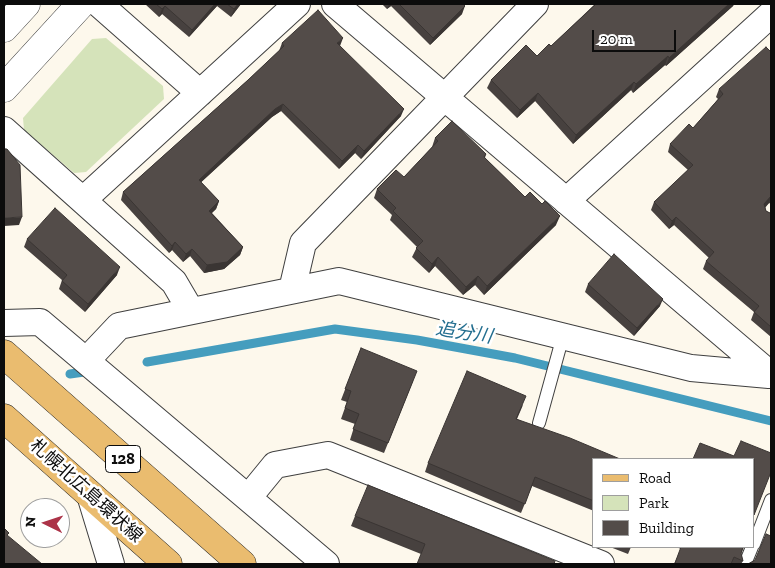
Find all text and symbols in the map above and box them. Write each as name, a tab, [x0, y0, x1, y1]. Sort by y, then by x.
scale bar	[595, 20, 679, 52]
text: 20 m	[600, 30, 633, 48]
water label: 追分川	[434, 317, 494, 349]
street label: 札幌北広島環状線	[25, 435, 147, 547]
road number: 128	[106, 446, 140, 472]
legend	[592, 458, 755, 548]
text: Road	[639, 469, 671, 487]
text: Park	[639, 494, 669, 512]
north arrow	[20, 498, 70, 548]
text: N	[22, 516, 39, 528]
text: Building	[639, 519, 694, 537]

